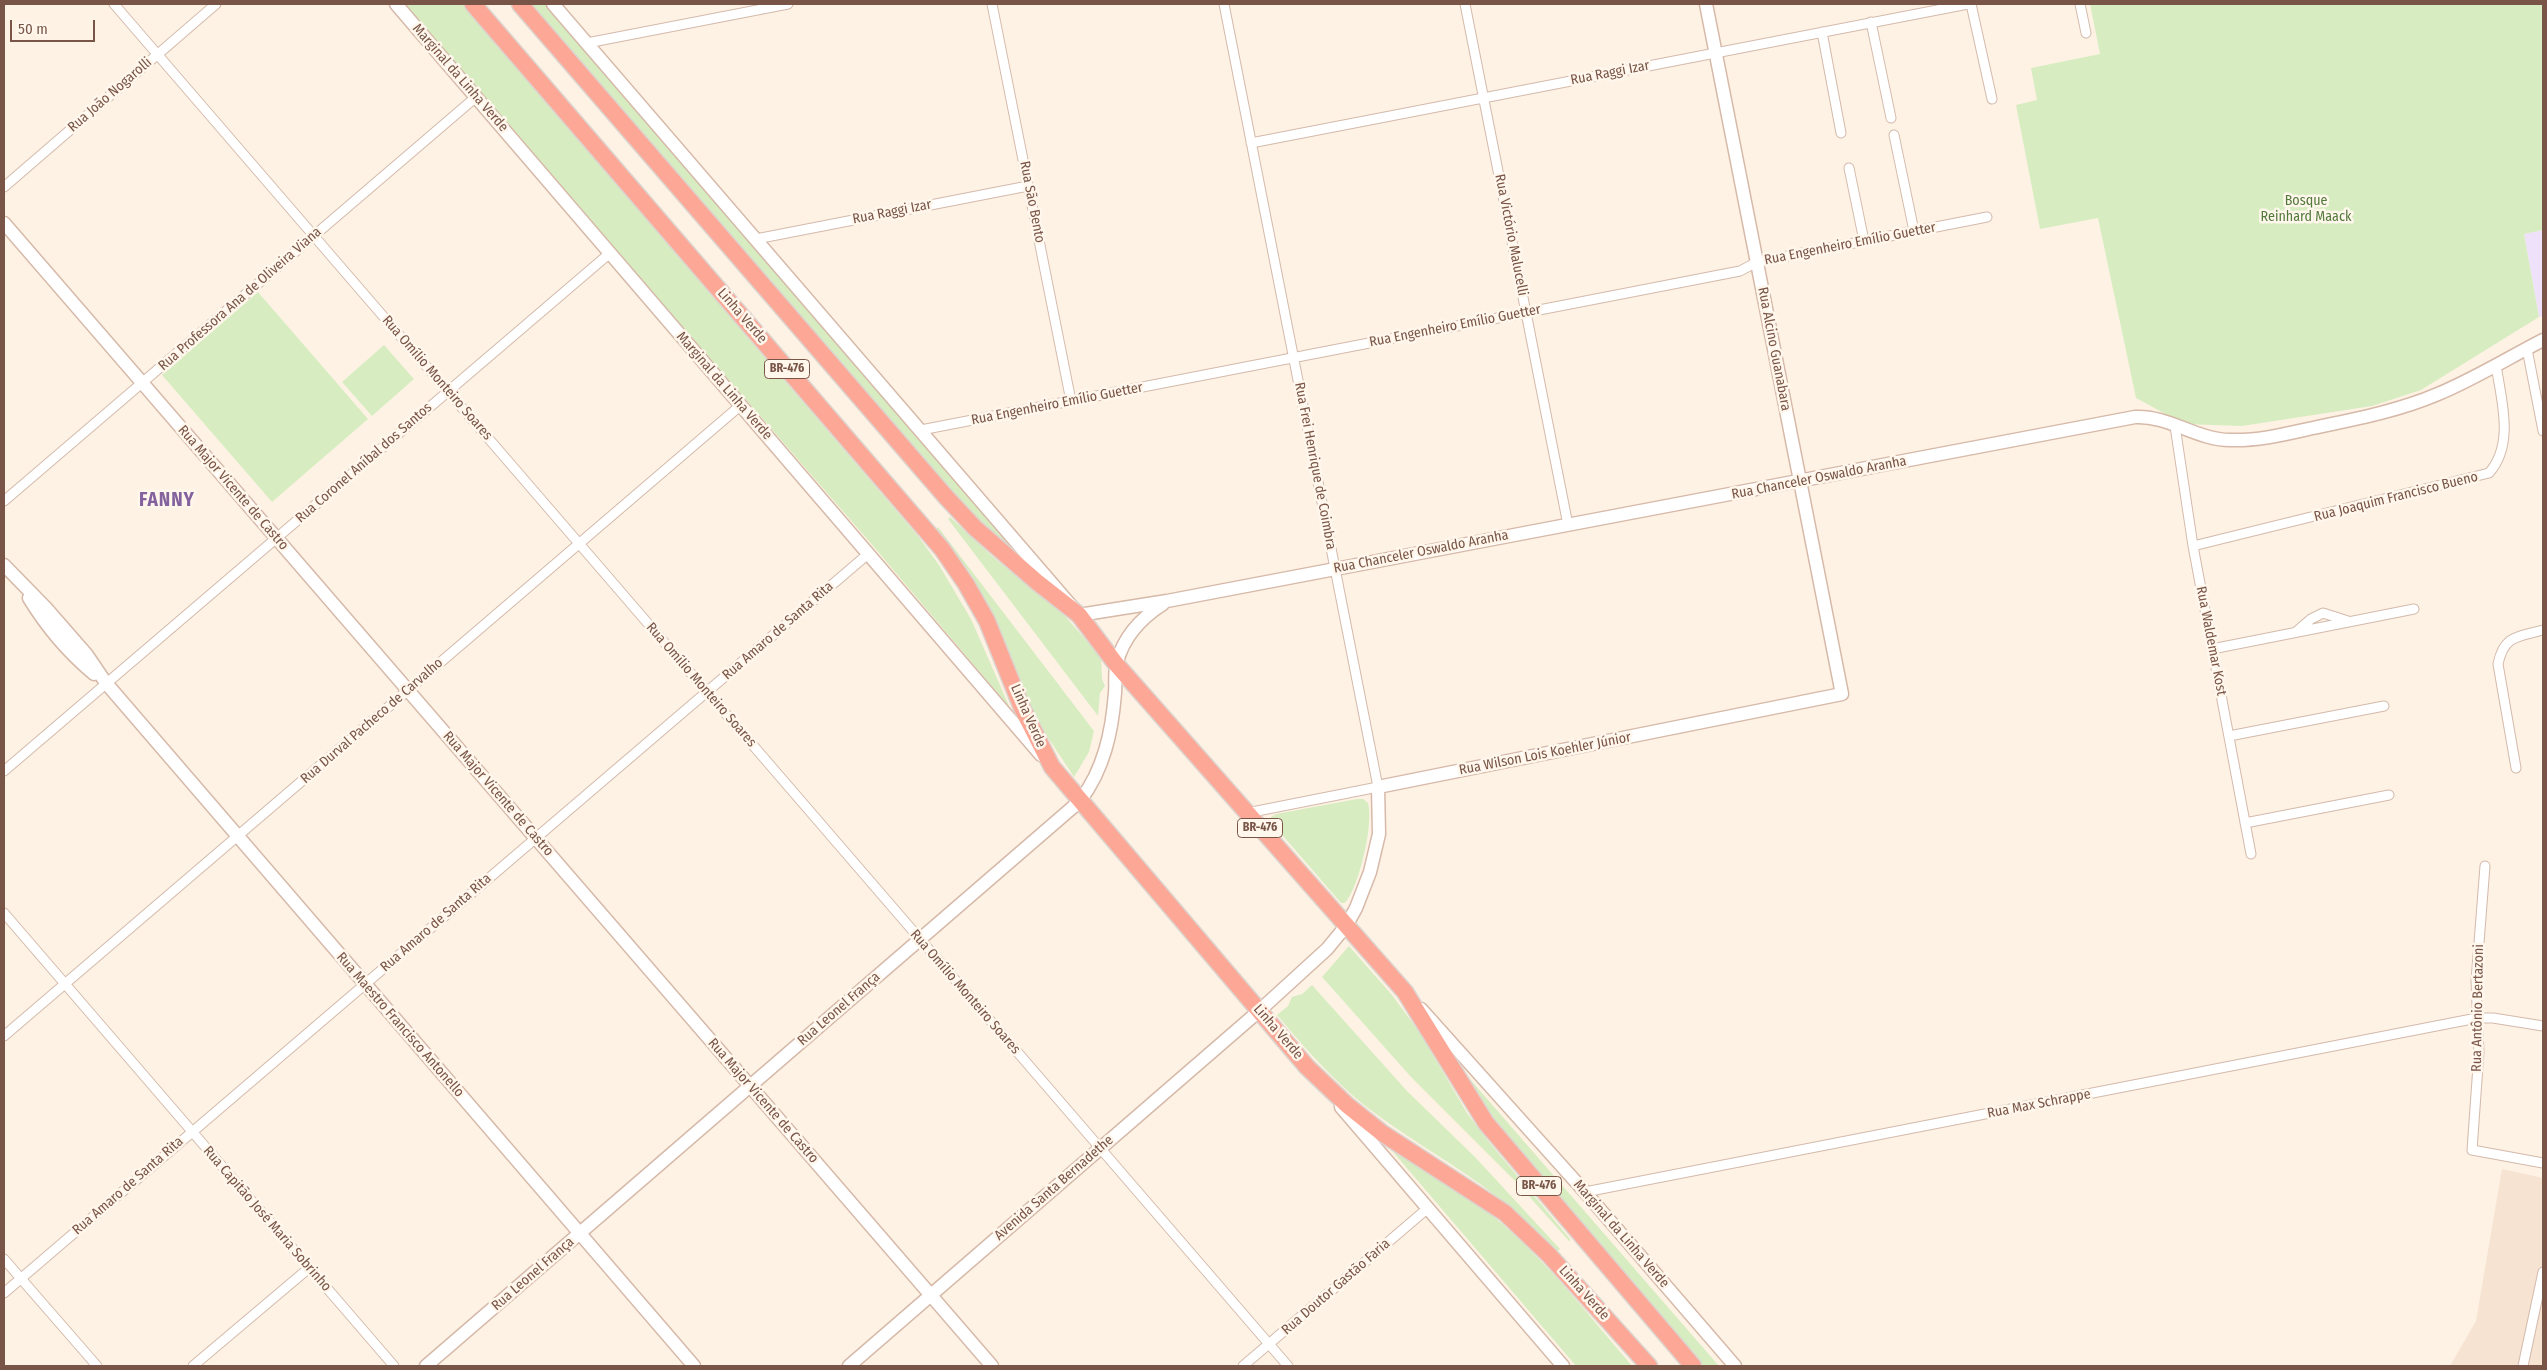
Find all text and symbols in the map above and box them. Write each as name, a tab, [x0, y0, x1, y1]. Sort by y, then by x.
scale bar	[12, 10, 98, 42]
text: 50 m	[18, 20, 48, 38]
street label: Marginal da Linha Verde	[409, 21, 511, 135]
street label: Rua João Nogarolli	[65, 54, 155, 136]
street label: Rua Raggi Izar	[1569, 57, 1651, 89]
street label: Rua São Bento	[1016, 160, 1048, 244]
street label: Rua Victório Malucelli	[1491, 173, 1531, 297]
park label: Bosque Reinhard Maack	[2261, 193, 2351, 226]
street label: Rua Raggi Izar	[851, 196, 933, 228]
street label: Rua Engenheiro Emílio Guetter	[1763, 219, 1937, 269]
street label: Rua Professora Ana de Oliveira Viana	[155, 224, 325, 374]
street label: Linha Verde	[714, 285, 770, 347]
street label: Rua Alcino Guanabara	[1754, 286, 1794, 412]
street label: Rua Engenheiro Emílio Guetter	[1368, 301, 1542, 351]
street label: Rua Omílio Monteiro Soares	[378, 312, 496, 444]
street label: Marginal da Linha Verde	[673, 329, 775, 443]
road number: BR-476	[764, 359, 810, 378]
street label: Rua Engenheiro Emílio Guetter	[970, 379, 1144, 429]
street label: Rua Frei Henrique de Coimbra	[1291, 381, 1339, 551]
street label: Rua Coronel Aníbal dos Santos	[292, 399, 436, 527]
street label: Rua Major Vicente de Castro	[174, 422, 292, 554]
street label: Rua Chanceler Oswaldo Aranha	[1730, 453, 1908, 503]
street label: Rua Joaquim Francisco Bueno	[2312, 468, 2480, 526]
district label: FANNY	[138, 490, 196, 512]
street label: Rua Chanceler Oswaldo Aranha	[1332, 527, 1510, 577]
street label: Rua Amaro de Santa Rita	[719, 578, 837, 684]
street label: Rua Waldemar Kost	[2192, 585, 2230, 697]
street label: Rua Omílio Monteiro Soares	[642, 619, 760, 751]
street label: Rua Durval Pacheco de Carvalho	[297, 655, 447, 787]
street label: Linha Verde	[1007, 682, 1049, 750]
street label: Rua Major Vicente de Castro	[439, 728, 557, 860]
street label: Rua Wilson Lois Koehler Júnior	[1458, 729, 1632, 779]
road number: BR-476	[1238, 818, 1282, 838]
street label: Rua Amaro de Santa Rita	[377, 870, 495, 976]
street label: Rua Omílio Monteiro Soares	[906, 926, 1024, 1058]
street label: Rua Antônio Bertazoni	[2468, 944, 2488, 1072]
street label: Rua Maestro Francisco Antonello	[333, 949, 467, 1101]
street label: Rua Leonel França	[794, 969, 884, 1049]
street label: Linha Verde	[1250, 1001, 1306, 1063]
street label: Rua Major Vicente de Castro	[704, 1035, 822, 1167]
street label: Rua Max Schrappe	[1986, 1086, 2092, 1122]
street label: Avenida Santa Bernadethe	[991, 1132, 1117, 1244]
street label: Rua Amaro de Santa Rita	[69, 1133, 187, 1239]
street label: Rua Capitão José Maria Sobrinho	[199, 1143, 335, 1295]
road number: BR-476	[1516, 1176, 1562, 1196]
street label: Marginal da Linha Verde	[1570, 1177, 1672, 1291]
street label: Rua Leonel França	[488, 1234, 578, 1314]
street label: Rua Doutor Gastão Faria	[1278, 1235, 1394, 1339]
street label: Linha Verde	[1555, 1262, 1613, 1324]

